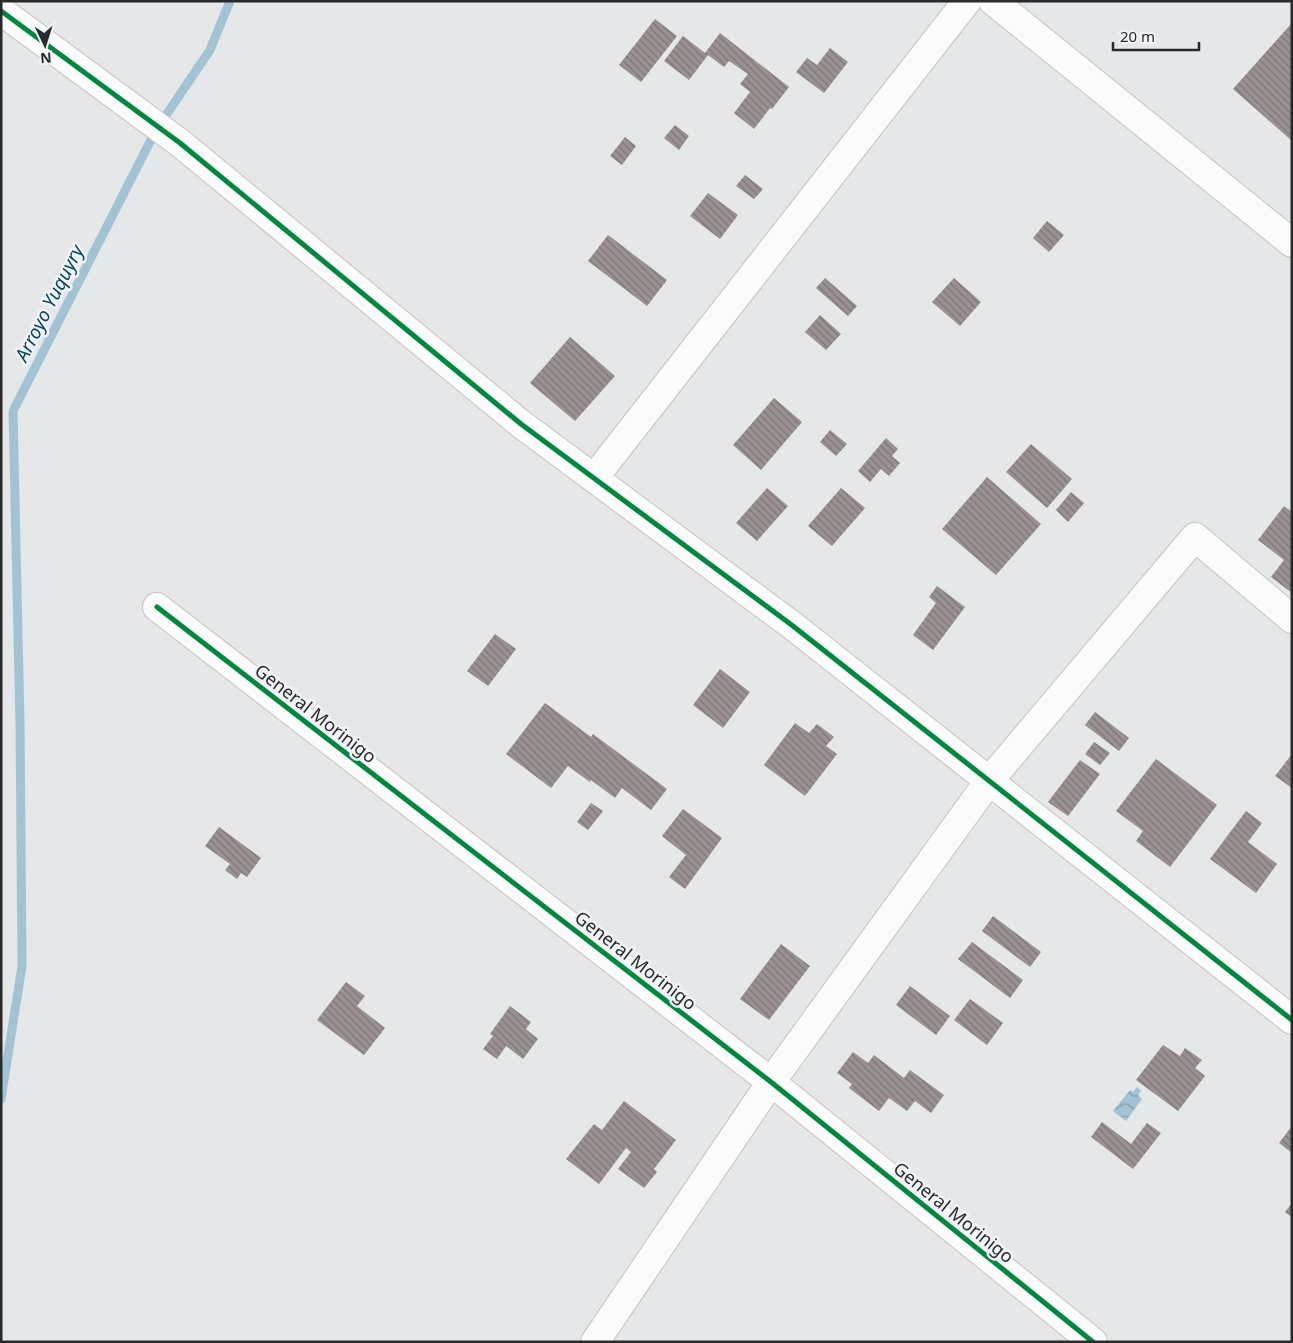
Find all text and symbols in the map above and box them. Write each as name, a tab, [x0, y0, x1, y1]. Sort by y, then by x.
north arrow	[20, 20, 70, 70]
scale bar	[1113, 20, 1199, 52]
text: 20 m	[1120, 26, 1155, 46]
text: N	[40, 49, 52, 68]
water label: Arroyo Yuquyry	[8, 239, 90, 368]
street label: General Morinigo	[250, 658, 382, 768]
street label: General Morinigo	[570, 905, 702, 1015]
street label: General Morinigo	[889, 1156, 1019, 1268]

